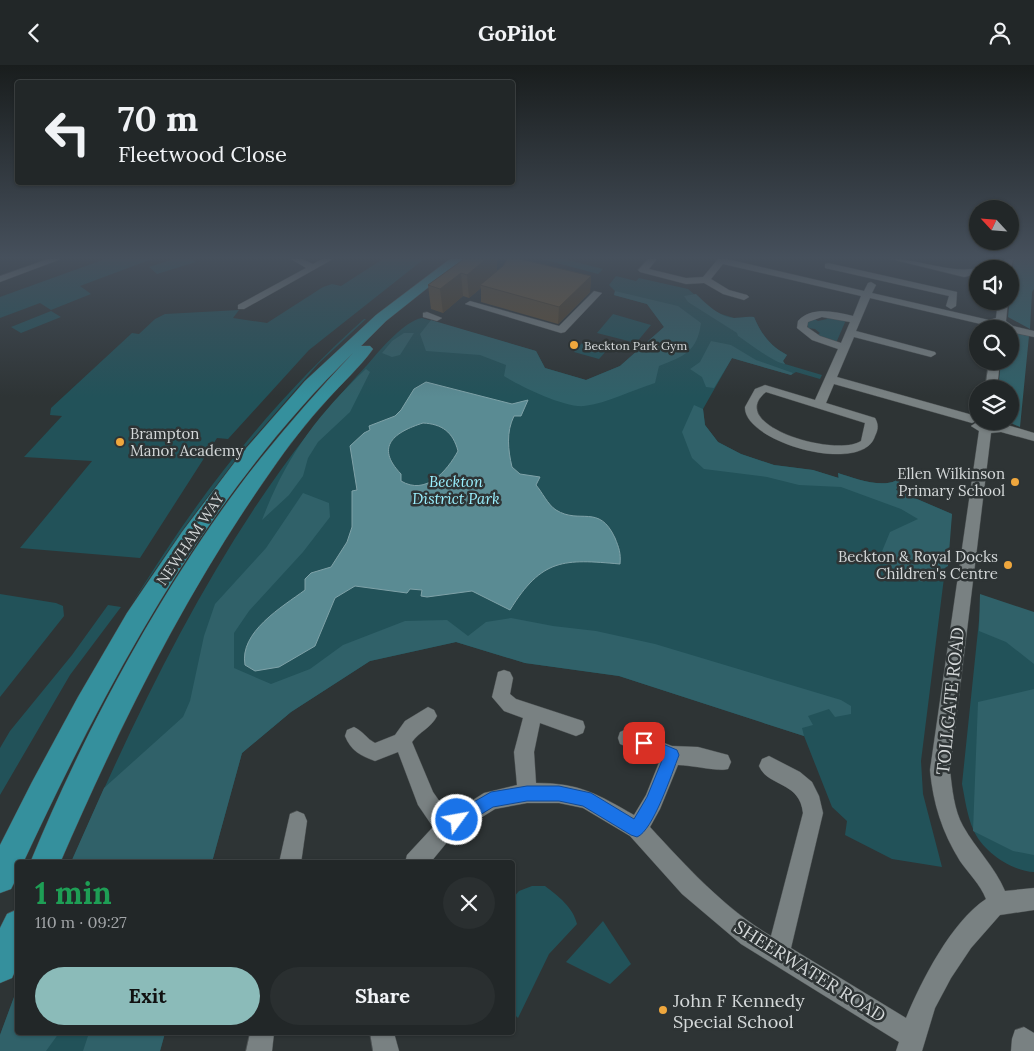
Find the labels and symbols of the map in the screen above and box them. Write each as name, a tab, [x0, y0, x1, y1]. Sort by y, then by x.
north arrow	[969, 200, 1019, 250]
place label: Beckton Park Gym	[584, 338, 687, 353]
marker: Beckton Park Gym	[568, 339, 580, 351]
place label: Brampton Manor Academy	[130, 424, 243, 460]
marker: Brampton Manor Academy	[114, 436, 126, 448]
place label: Ellen Wilkinson Primary School	[897, 464, 1005, 500]
park label: Beckton District Park	[412, 472, 500, 508]
marker: Ellen Wilkinson Primary School	[1009, 476, 1021, 488]
street label: NEWHAM WAY	[152, 489, 228, 589]
place label: Beckton & Royal Docks Children's Centre	[838, 547, 998, 583]
marker: Beckton & Royal Docks Children's Centre	[1002, 559, 1014, 571]
street label: TOLLGATE ROAD	[931, 626, 969, 776]
pin	[623, 722, 665, 764]
position arrow	[430, 793, 482, 845]
street label: SHEERWATER ROAD	[730, 915, 890, 1027]
place label: John F Kennedy Special School	[672, 989, 805, 1033]
marker: John F Kennedy Special School	[657, 1004, 669, 1016]

